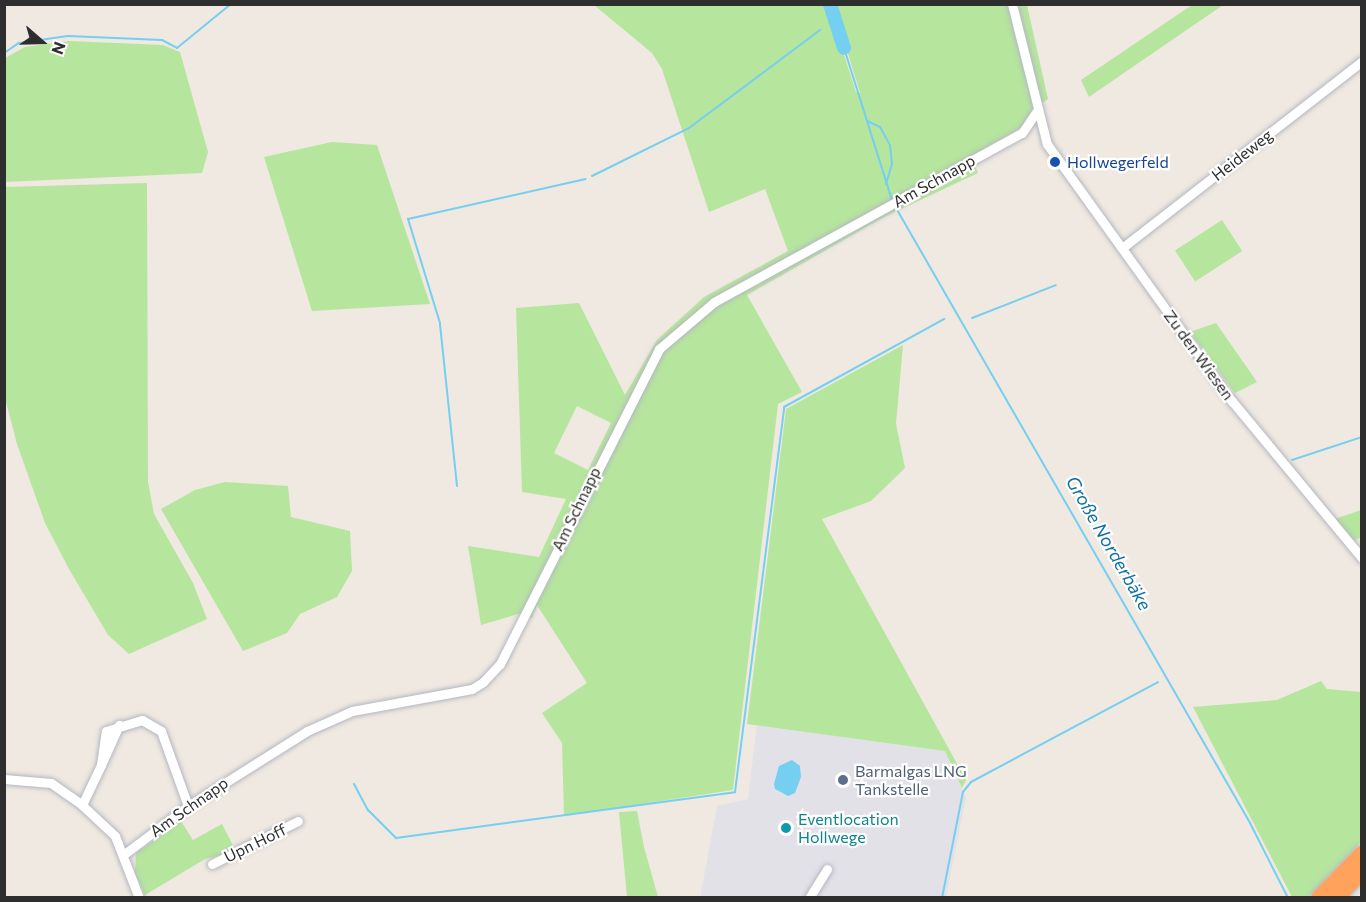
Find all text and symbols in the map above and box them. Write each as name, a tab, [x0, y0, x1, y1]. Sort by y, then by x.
north arrow	[12, 12, 72, 72]
text: N	[48, 39, 70, 57]
street label: Heideweg	[1208, 125, 1276, 185]
street label: Am Schnapp	[890, 151, 978, 211]
place label: Hollwegerfeld	[1067, 152, 1169, 172]
marker: Hollwegerfeld	[1048, 155, 1062, 169]
street label: Zu den Wiesen	[1160, 306, 1238, 404]
street label: Am Schnapp	[547, 464, 605, 554]
water label: Große Norderbäke	[1062, 472, 1156, 614]
place label: Barmalgas LNG Tankstelle	[855, 761, 967, 799]
street label: Am Schnapp	[146, 773, 232, 841]
marker: Barmalgas LNG Tankstelle	[836, 773, 850, 787]
place label: Eventlocation Hollwege	[798, 809, 899, 847]
street label: Upn Hoff	[221, 820, 289, 866]
marker: Eventlocation Hollwege	[779, 821, 793, 835]

